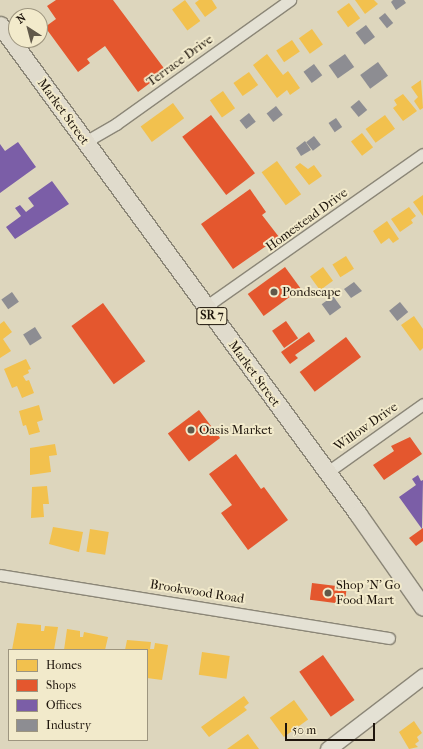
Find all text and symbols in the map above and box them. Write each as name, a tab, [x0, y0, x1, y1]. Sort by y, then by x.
north arrow	[8, 8, 48, 48]
text: N	[14, 11, 28, 26]
street label: Terrace Drive	[144, 32, 216, 90]
street label: Market Street	[34, 76, 92, 148]
street label: Homestead Drive	[263, 185, 351, 255]
place label: Pondscape	[282, 284, 341, 300]
marker: Pondscape	[269, 287, 279, 297]
road number: SR 7	[196, 306, 228, 326]
street label: Market Street	[225, 338, 283, 410]
street label: Willow Drive	[331, 399, 401, 455]
place label: Oasis Market	[199, 422, 272, 438]
marker: Oasis Market	[186, 425, 196, 435]
street label: Brookwood Road	[149, 577, 245, 607]
place label: Shop 'N' Go Food Mart	[336, 578, 400, 609]
marker: Shop 'N' Go Food Mart	[323, 588, 333, 598]
legend	[8, 649, 148, 741]
text: Homes	[46, 658, 82, 672]
text: Shops	[46, 678, 76, 692]
text: Offices	[46, 698, 82, 712]
scale bar	[287, 715, 377, 741]
text: Industry	[46, 718, 91, 732]
text: 50 m	[292, 723, 316, 737]

